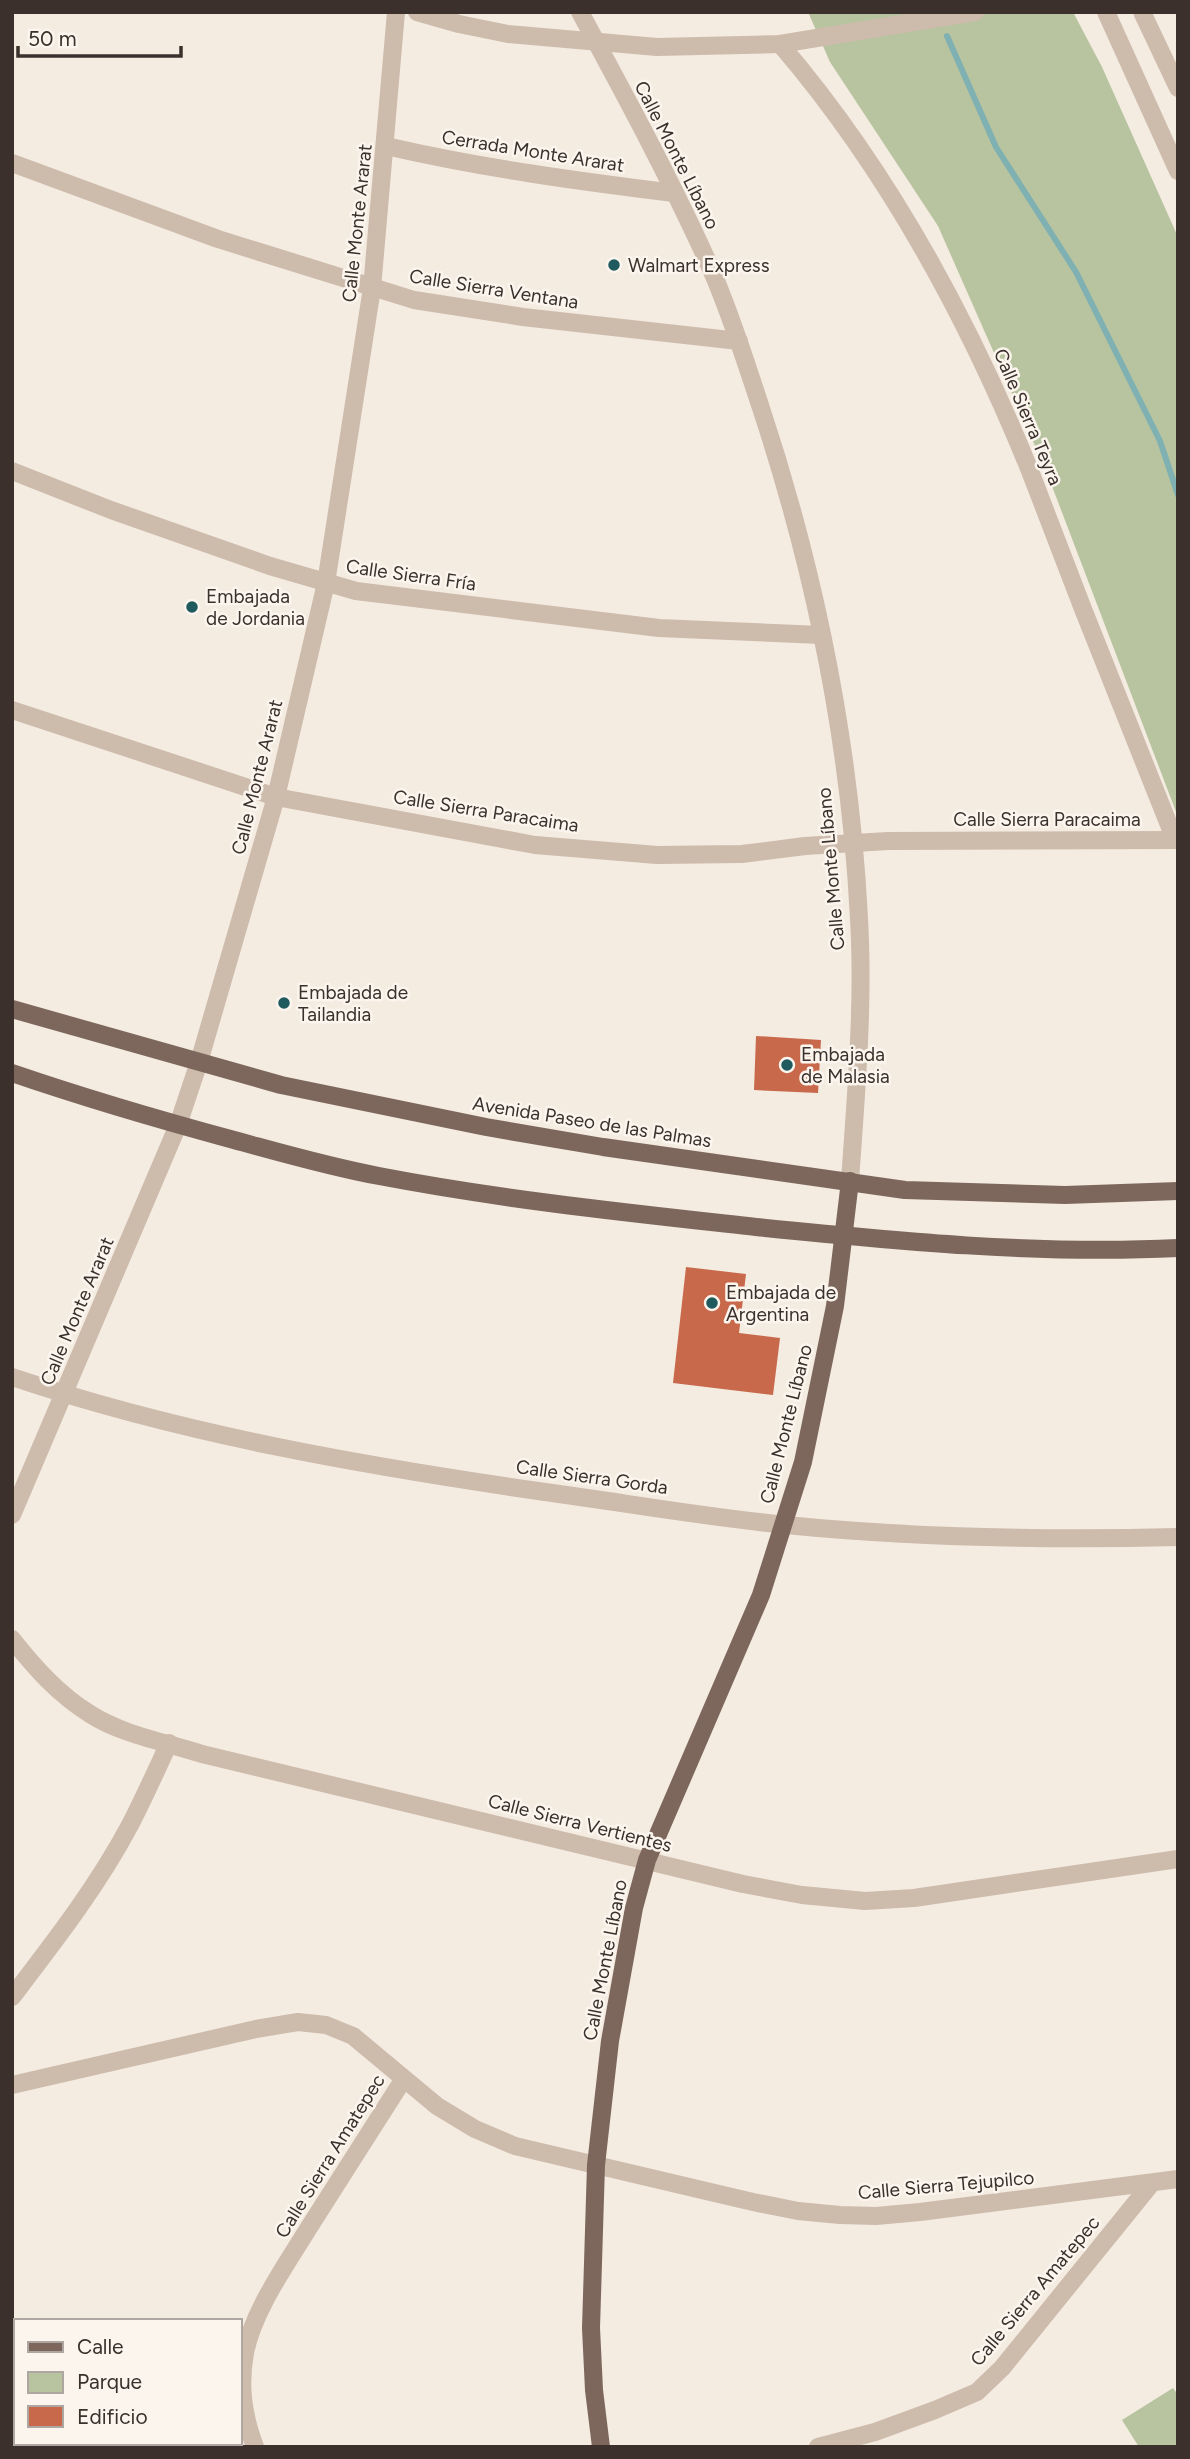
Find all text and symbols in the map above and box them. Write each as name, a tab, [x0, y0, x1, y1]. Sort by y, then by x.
scale bar	[18, 14, 180, 58]
text: 50 m	[28, 26, 77, 51]
street label: Calle Monte Líbano	[630, 77, 724, 233]
street label: Cerrada Monte Ararat	[440, 125, 626, 177]
street label: Calle Monte Ararat	[337, 143, 377, 303]
place label: Walmart Express	[628, 254, 770, 277]
marker: Walmart Express	[606, 257, 622, 273]
street label: Calle Sierra Ventana	[408, 264, 580, 314]
street label: Calle Sierra Teyra	[989, 345, 1067, 489]
street label: Calle Sierra Fría	[344, 554, 478, 596]
place label: Embajada de Jordania	[206, 585, 305, 630]
marker: Embajada de Jordania	[184, 599, 200, 615]
street label: Calle Monte Ararat	[227, 697, 287, 857]
street label: Calle Sierra Paracaima	[392, 785, 580, 837]
street label: Calle Monte Líbano	[812, 787, 850, 951]
street label: Calle Sierra Paracaima	[953, 808, 1141, 831]
place label: Embajada de Tailandia	[298, 981, 408, 1026]
marker: Embajada de Tailandia	[276, 995, 292, 1011]
place label: Embajada de Malasia	[801, 1043, 890, 1088]
marker: Embajada de Malasia	[779, 1057, 795, 1073]
street label: Avenida Paseo de las Palmas	[471, 1092, 713, 1152]
street label: Calle Monte Ararat	[35, 1233, 119, 1389]
place label: Embajada de Argentina	[726, 1281, 836, 1326]
marker: Embajada de Argentina	[704, 1295, 720, 1311]
street label: Calle Monte Líbano	[755, 1342, 817, 1506]
street label: Calle Sierra Gorda	[515, 1455, 669, 1499]
street label: Calle Sierra Vertientes	[486, 1789, 674, 1857]
street label: Calle Monte Líbano	[578, 1878, 632, 2042]
street label: Calle Sierra Amatepec	[270, 2070, 390, 2242]
street label: Calle Sierra Tejupilco	[857, 2166, 1035, 2204]
street label: Calle Sierra Amatepec	[966, 2211, 1104, 2371]
legend	[14, 2319, 242, 2445]
text: Calle	[77, 2334, 124, 2359]
text: Parque	[77, 2369, 142, 2394]
text: Edificio	[77, 2404, 148, 2429]

